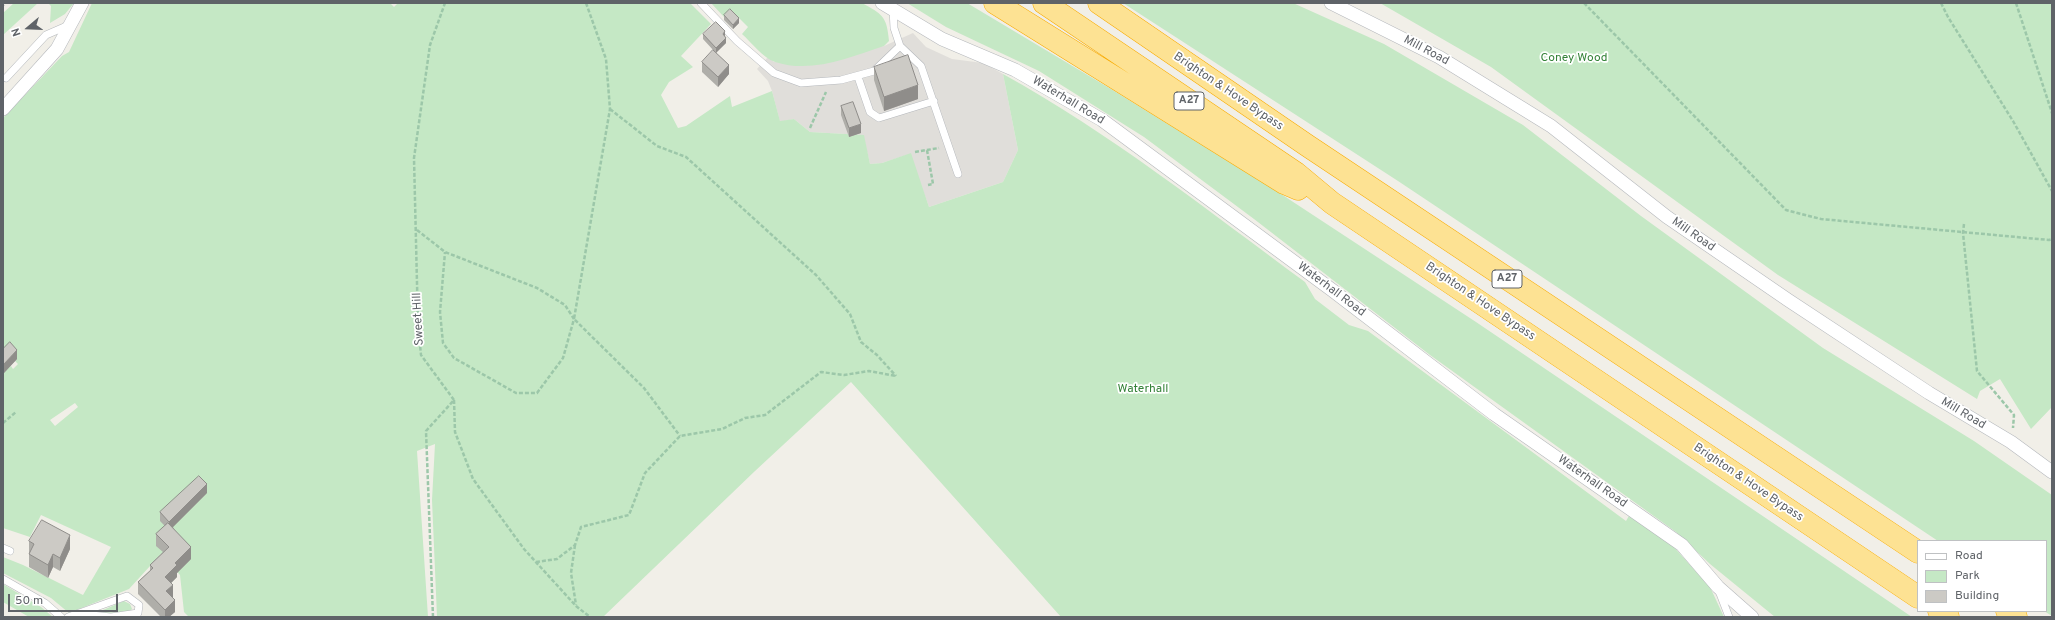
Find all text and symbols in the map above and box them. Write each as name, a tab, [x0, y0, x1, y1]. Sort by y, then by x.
north arrow	[8, 8, 48, 48]
text: N	[9, 26, 25, 38]
street label: Mill Road	[1401, 33, 1451, 69]
street label: Brighton & Hove Bypass	[1170, 50, 1286, 134]
park label: Coney Wood	[1540, 52, 1608, 66]
street label: Waterhall Road	[1029, 74, 1107, 128]
road number: A27	[1174, 92, 1204, 110]
street label: Mill Road	[1669, 215, 1717, 255]
street label: Waterhall Road	[1294, 260, 1368, 320]
street label: Brighton & Hove Bypass	[1422, 260, 1538, 344]
road number: A27	[1492, 270, 1522, 288]
street label: Sweet Hill	[410, 292, 428, 346]
park label: Waterhall	[1118, 383, 1168, 397]
street label: Mill Road	[1938, 395, 1988, 433]
street label: Brighton & Hove Bypass	[1690, 441, 1806, 525]
street label: Waterhall Road	[1554, 453, 1630, 511]
legend	[1917, 540, 2047, 612]
text: Road	[1955, 548, 1983, 564]
text: Park	[1955, 568, 1980, 584]
scale bar	[10, 586, 120, 612]
text: Building	[1955, 588, 1999, 604]
text: 50 m	[15, 593, 43, 609]

